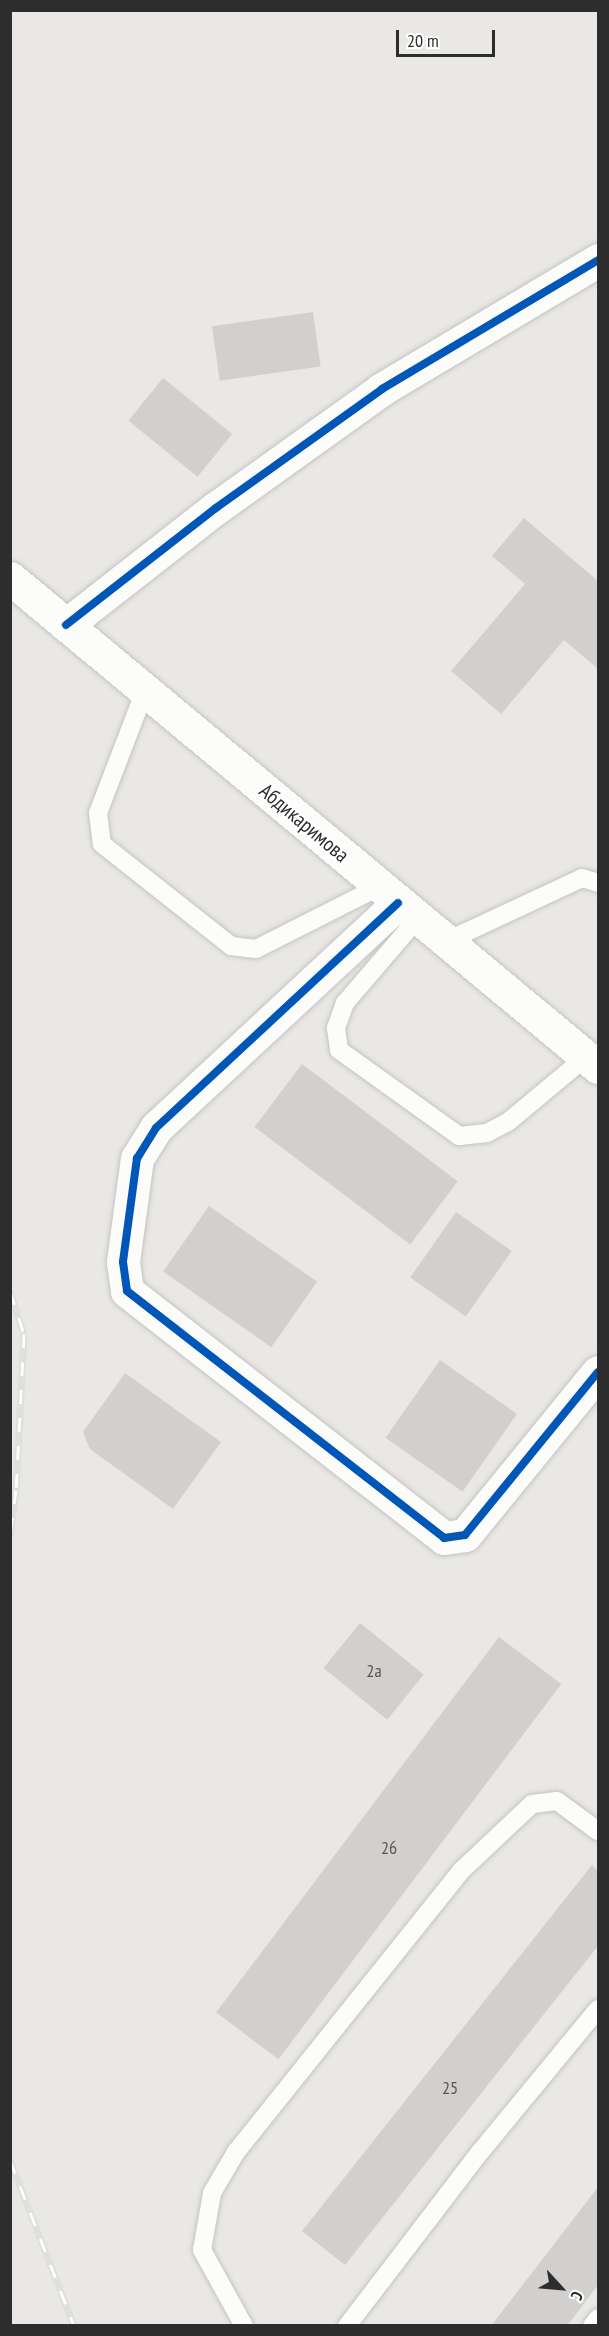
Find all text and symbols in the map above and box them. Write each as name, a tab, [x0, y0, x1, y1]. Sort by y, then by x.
scale bar	[399, 18, 498, 56]
text: 20 m	[407, 29, 439, 52]
street label: Абдикаримова	[254, 778, 354, 868]
house number: 2а	[366, 1660, 382, 1682]
house number: 26	[381, 1837, 397, 1859]
house number: 25	[442, 2077, 458, 2099]
north arrow	[531, 2258, 591, 2318]
text: С	[567, 2288, 588, 2304]

